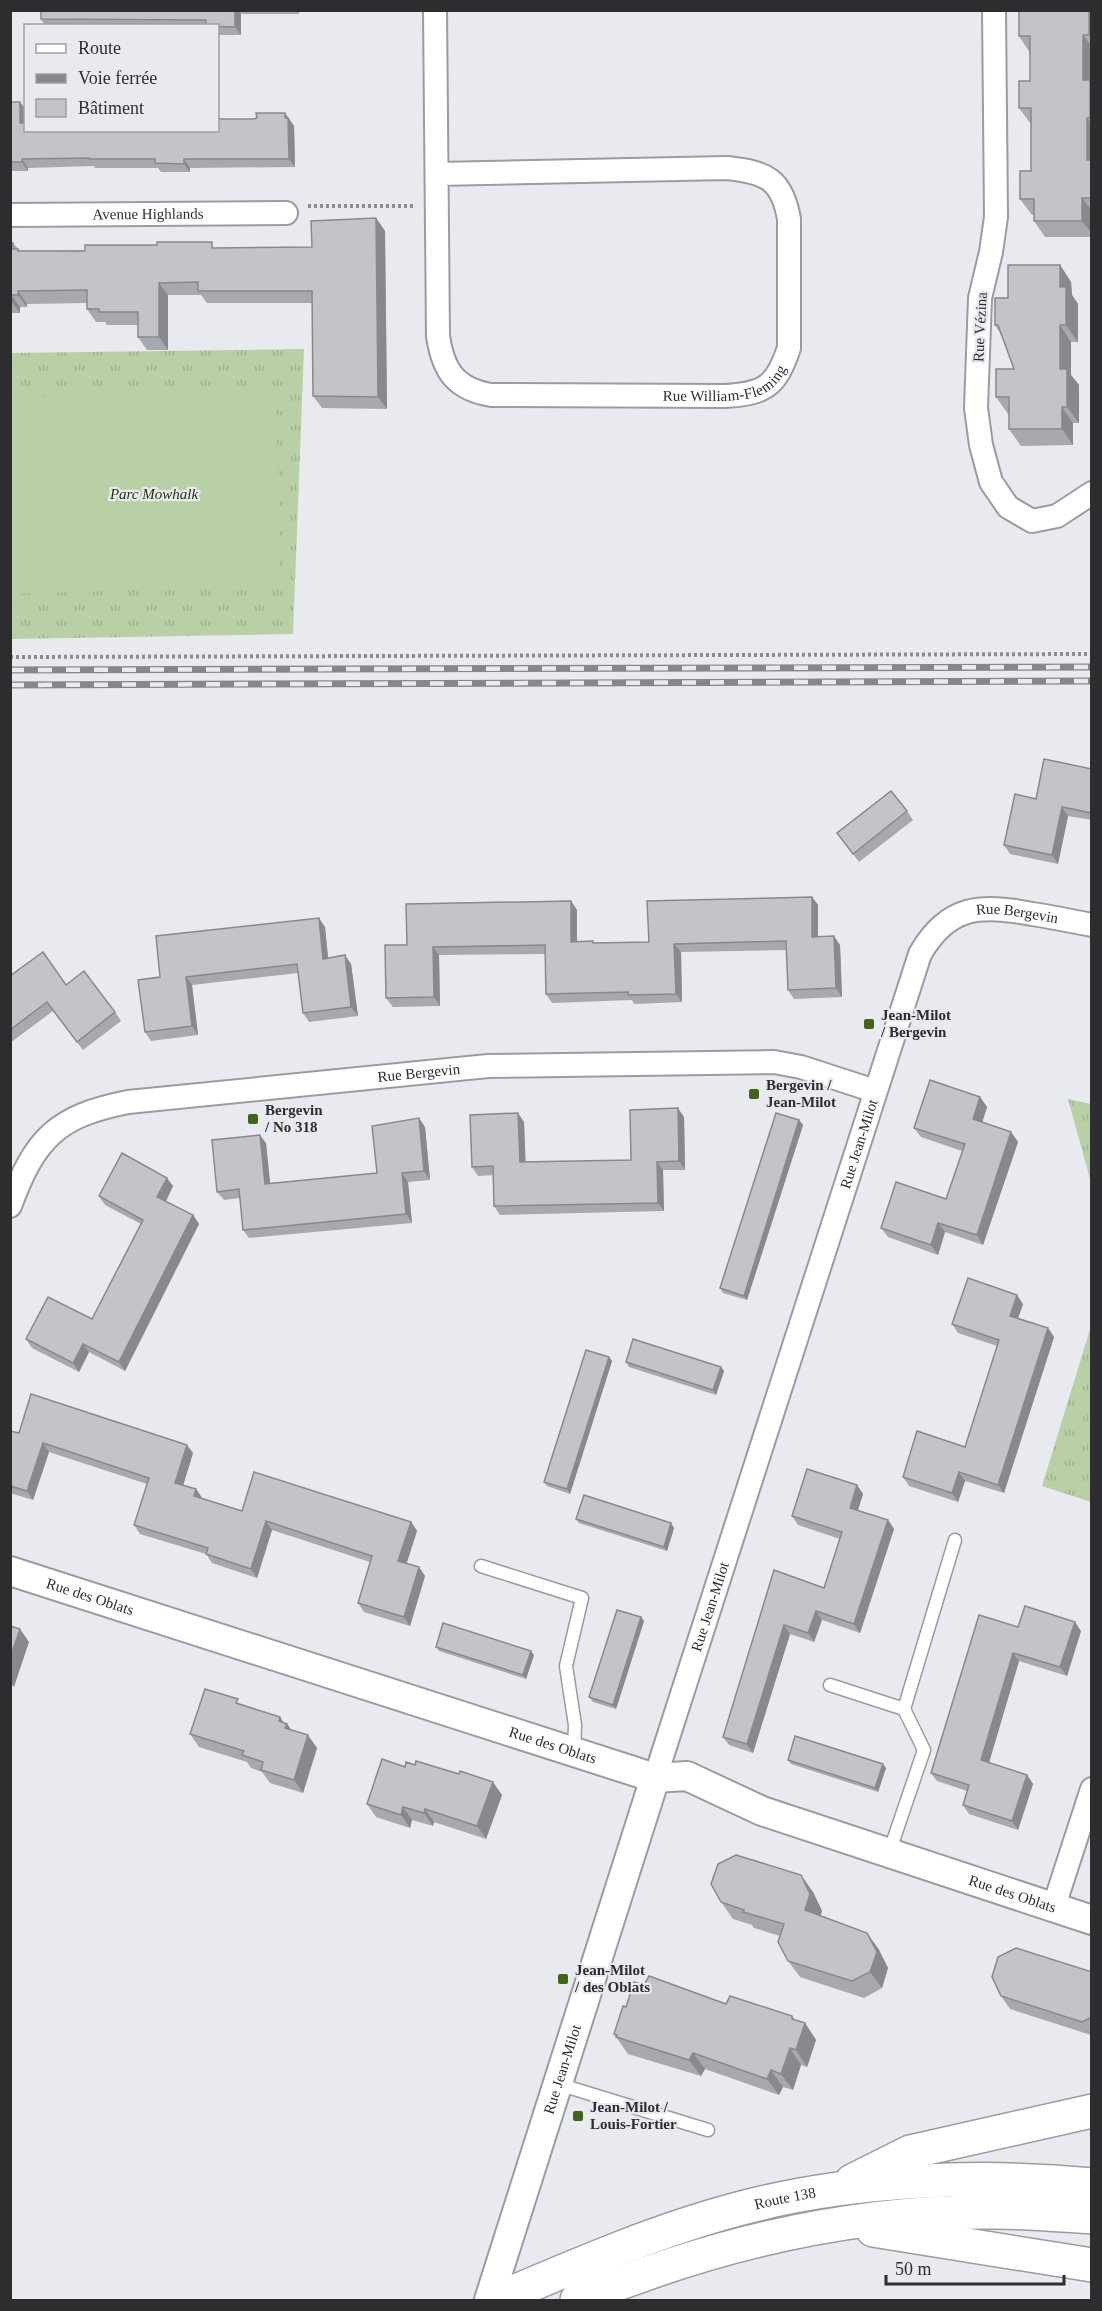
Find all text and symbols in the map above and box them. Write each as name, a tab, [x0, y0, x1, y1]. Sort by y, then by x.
legend	[24, 24, 219, 132]
text: Route	[78, 38, 121, 58]
text: Voie ferrée	[78, 68, 157, 88]
text: Bâtiment	[78, 98, 144, 118]
street label: Avenue Highlands	[92, 206, 204, 222]
street label: Rue Vézina	[970, 291, 990, 362]
street label: Rue William-Fleming	[663, 362, 789, 404]
park label: Parc Mowhalk	[109, 486, 198, 502]
street label: Rue Bergevin	[975, 901, 1060, 926]
place label: Jean-Milot / Bergevin	[880, 1007, 951, 1040]
marker: Jean-Milot / Bergevin	[862, 1017, 876, 1031]
street label: Rue Bergevin	[377, 1061, 461, 1085]
place label: Bergevin / Jean-Milot	[766, 1077, 836, 1110]
marker: Bergevin / Jean-Milot	[747, 1087, 761, 1101]
street label: Rue Jean-Milot	[837, 1096, 881, 1191]
place label: Bergevin / No 318	[264, 1102, 323, 1135]
marker: Bergevin / No 318	[246, 1112, 260, 1126]
street label: Rue Jean-Milot	[688, 1559, 732, 1653]
street label: Rue des Oblats	[44, 1575, 136, 1618]
street label: Rue des Oblats	[507, 1724, 599, 1767]
street label: Rue des Oblats	[967, 1872, 1058, 1916]
place label: Jean-Milot / des Oblats	[574, 1962, 650, 1995]
marker: Jean-Milot / des Oblats	[556, 1972, 570, 1986]
street label: Rue Jean-Milot	[541, 2022, 584, 2116]
place label: Jean-Milot / Louis-Fortier	[590, 2099, 677, 2132]
marker: Jean-Milot / Louis-Fortier	[571, 2109, 585, 2123]
street label: Route 138	[753, 2184, 817, 2212]
scale bar	[886, 2248, 1064, 2286]
text: 50 m	[895, 2259, 932, 2279]

